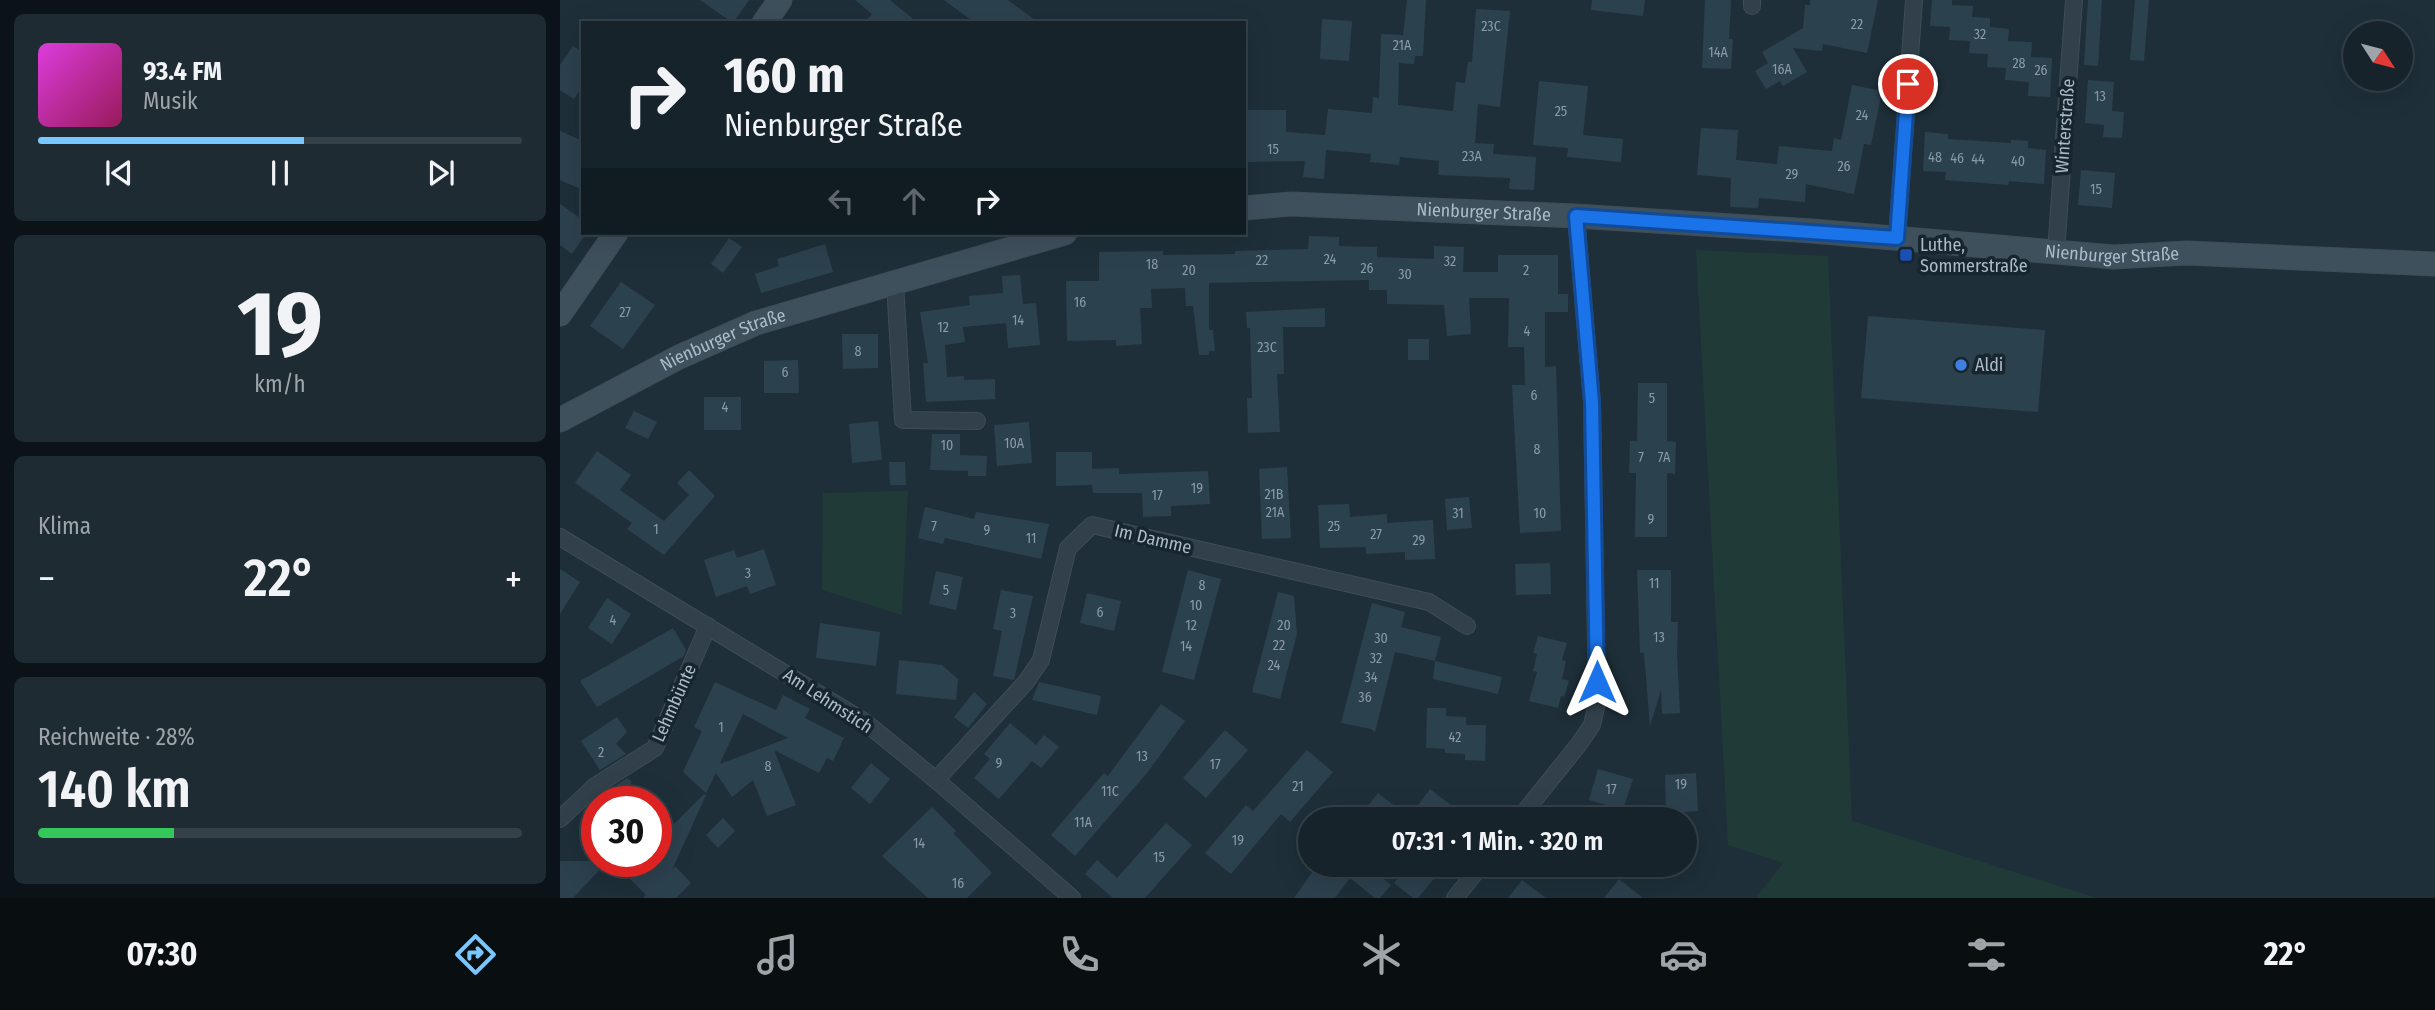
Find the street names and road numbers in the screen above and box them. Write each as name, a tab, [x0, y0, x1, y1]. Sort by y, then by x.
street label: Winterstraße	[2051, 78, 2079, 174]
street label: Nienburger Straße	[1416, 198, 1551, 226]
street label: Nienburger Straße	[2044, 240, 2180, 268]
street label: Nienburger Straße	[656, 304, 788, 376]
street label: Im Damme	[1112, 519, 1194, 559]
street label: Lehmbünte	[647, 661, 701, 745]
street label: Am Lehmstich	[779, 664, 877, 738]

